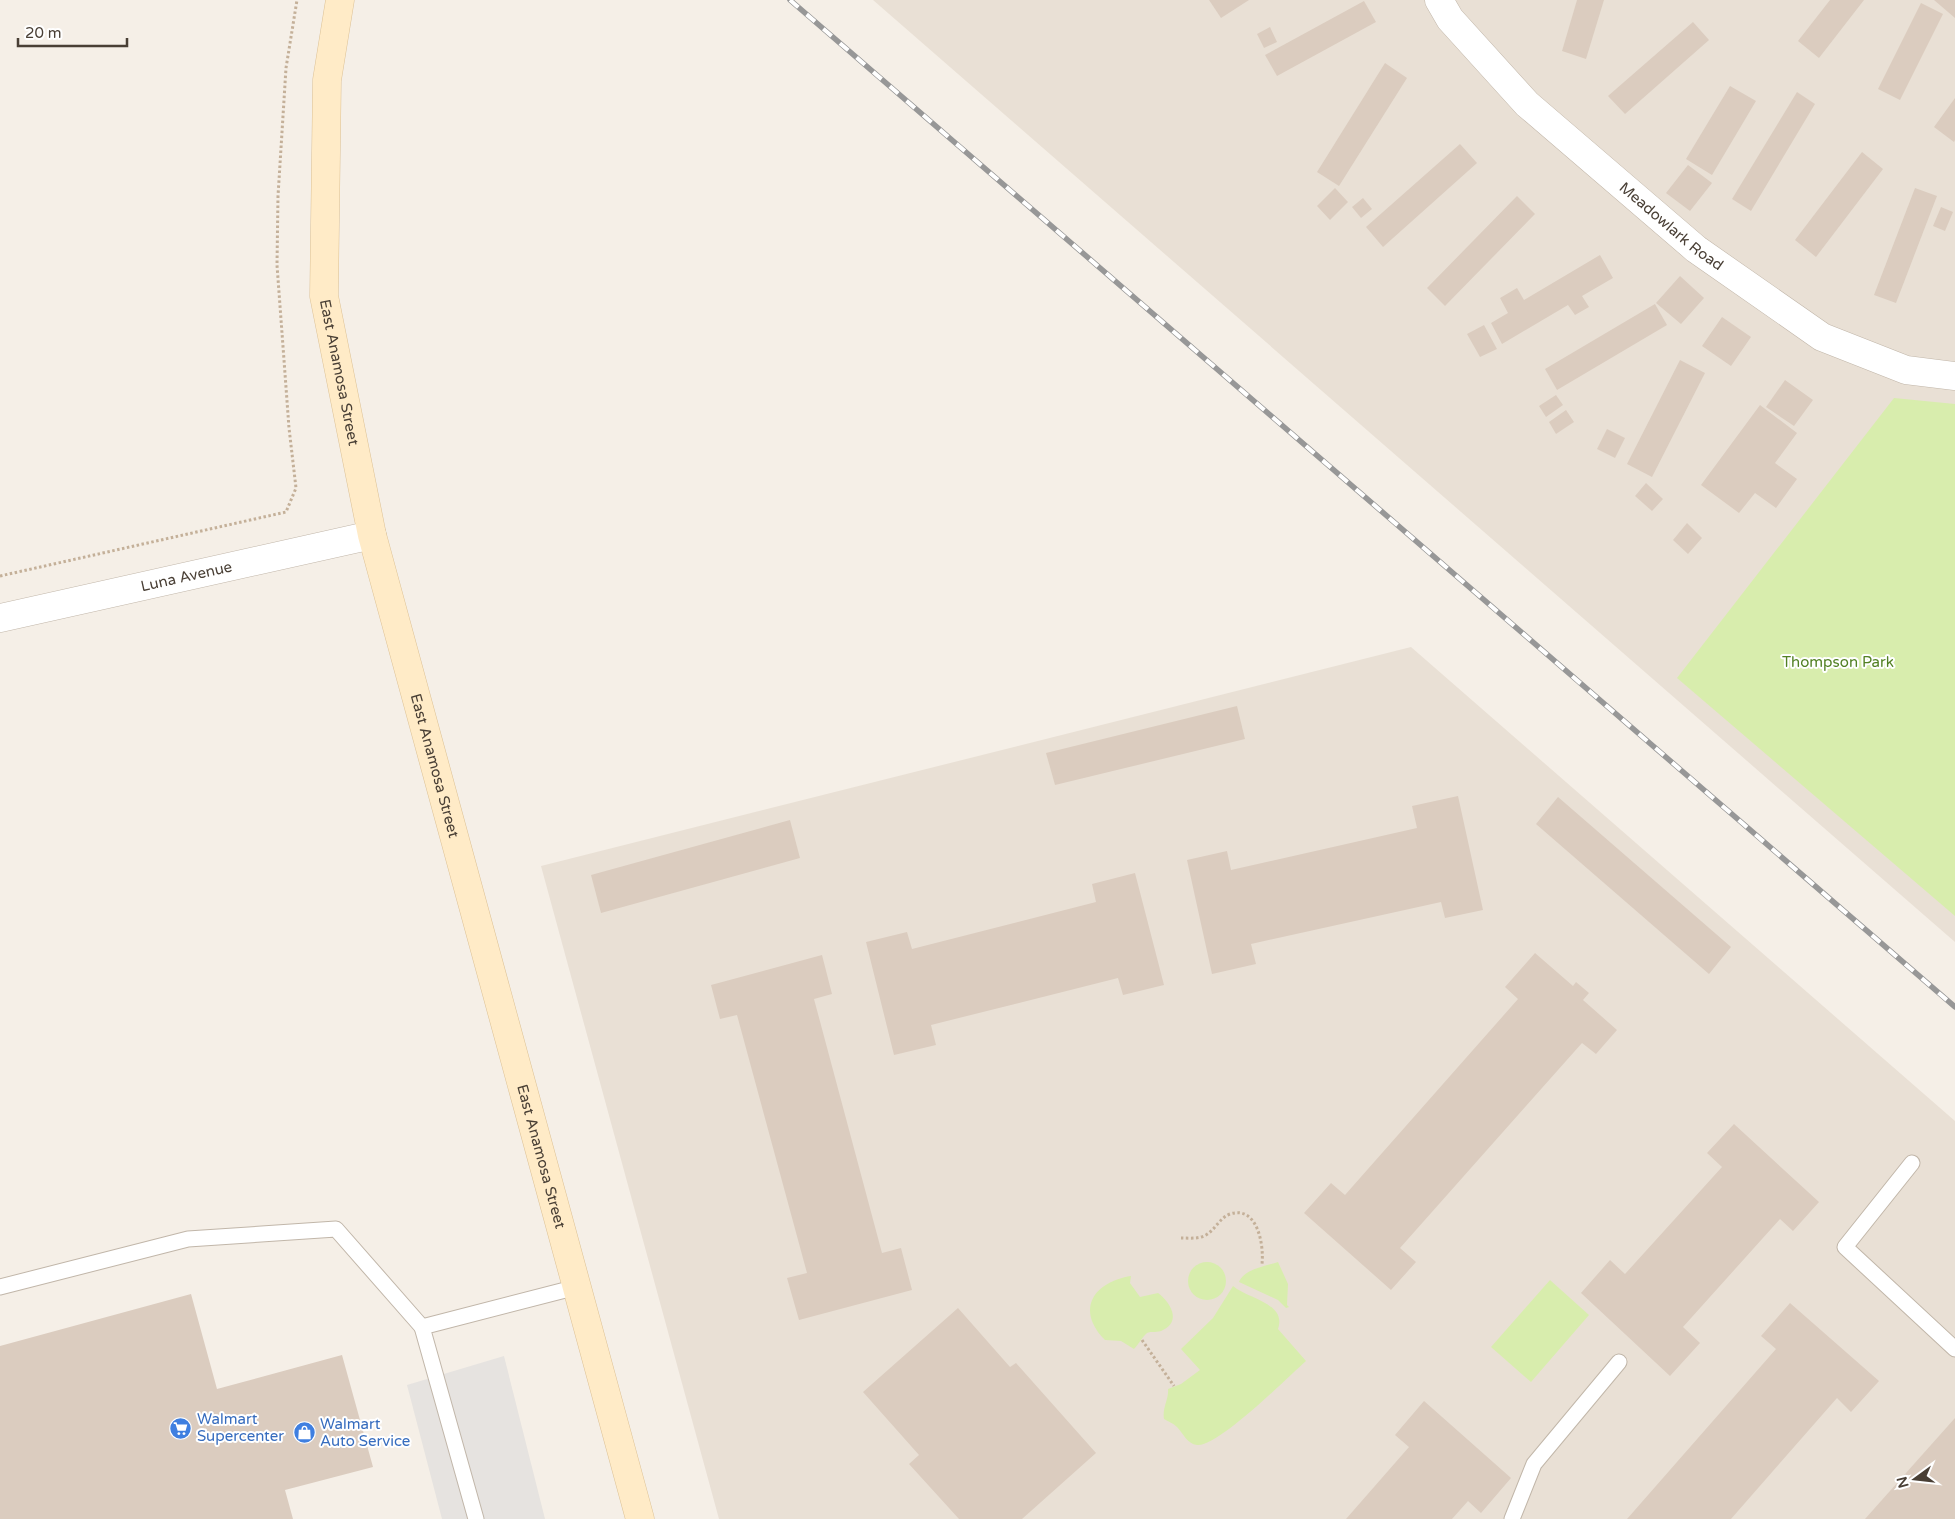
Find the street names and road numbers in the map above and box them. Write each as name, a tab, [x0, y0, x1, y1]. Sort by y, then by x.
street label: Meadowlark Road	[1616, 178, 1727, 274]
street label: East Anamosa Street	[316, 298, 363, 447]
street label: Luna Avenue	[139, 557, 234, 595]
street label: East Anamosa Street	[407, 692, 463, 840]
street label: East Anamosa Street	[513, 1082, 570, 1231]

